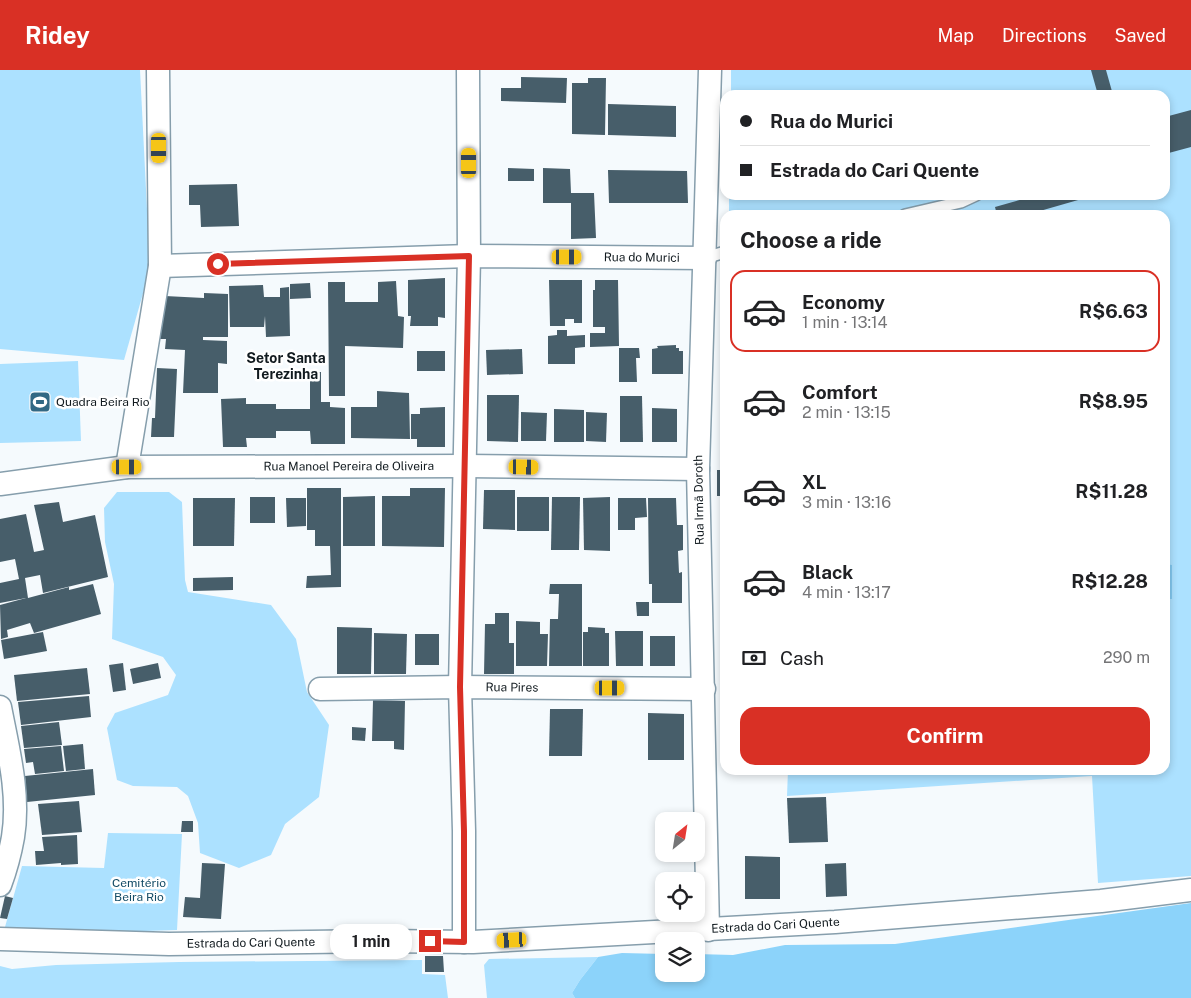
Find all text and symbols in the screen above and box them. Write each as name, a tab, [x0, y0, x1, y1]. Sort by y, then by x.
text: Ridey	[25, 21, 90, 49]
text: Map	[937, 25, 974, 46]
text: Directions	[1002, 25, 1087, 46]
text: Saved	[1115, 25, 1166, 46]
text: Rua do Murici	[770, 110, 893, 132]
car	[151, 133, 166, 163]
car	[461, 148, 476, 178]
text: Estrada do Cari Quente	[770, 159, 979, 181]
text: Choose a ride	[740, 227, 882, 253]
car	[552, 250, 582, 265]
street label: Rua do Murici	[604, 250, 680, 265]
route start	[207, 253, 229, 275]
icon: car	[742, 289, 787, 334]
text: Economy	[802, 291, 885, 313]
text: R$6.63	[1079, 300, 1148, 322]
text: 1 min · 13:14	[802, 313, 888, 332]
district label: Setor Santa Terezinha	[246, 350, 326, 382]
icon: car	[742, 379, 787, 424]
text: Comfort	[802, 381, 878, 403]
sports icon: Quadra Beira Rio	[28, 390, 52, 414]
text: R$8.95	[1079, 390, 1148, 412]
place label: Quadra Beira Rio	[56, 395, 150, 409]
text: 2 min · 13:15	[802, 403, 891, 422]
street label: Rua Irmã Doroth	[691, 455, 707, 545]
street label: Rua Manoel Pereira de Oliveira	[263, 459, 434, 474]
car	[508, 459, 539, 475]
car	[112, 460, 142, 475]
icon: car	[742, 469, 787, 514]
text: XL	[802, 471, 827, 493]
text: R$11.28	[1075, 480, 1148, 502]
text: 3 min · 13:16	[802, 493, 891, 512]
icon: car	[742, 559, 787, 604]
text: Black	[802, 561, 853, 583]
text: R$12.28	[1071, 570, 1148, 592]
text: 4 min · 13:17	[802, 583, 891, 602]
icon: cash	[740, 644, 768, 672]
text: Cash	[780, 647, 824, 669]
text: 290 m	[1103, 648, 1150, 667]
street label: Rua Pires	[486, 680, 538, 695]
car	[595, 681, 625, 696]
button: Confirm	[740, 707, 1150, 765]
north arrow	[655, 812, 705, 862]
map controls	[655, 812, 705, 982]
button: locate	[655, 872, 705, 922]
park label: Cemitério Beira Rio	[112, 876, 166, 904]
street label: Estrada do Cari Quente	[711, 915, 840, 936]
callout: 1 min	[330, 924, 412, 958]
route end	[419, 930, 441, 952]
text: 1 min	[352, 932, 390, 951]
car	[496, 932, 527, 948]
button: layers	[655, 932, 705, 982]
street label: Estrada do Cari Quente	[186, 935, 316, 951]

